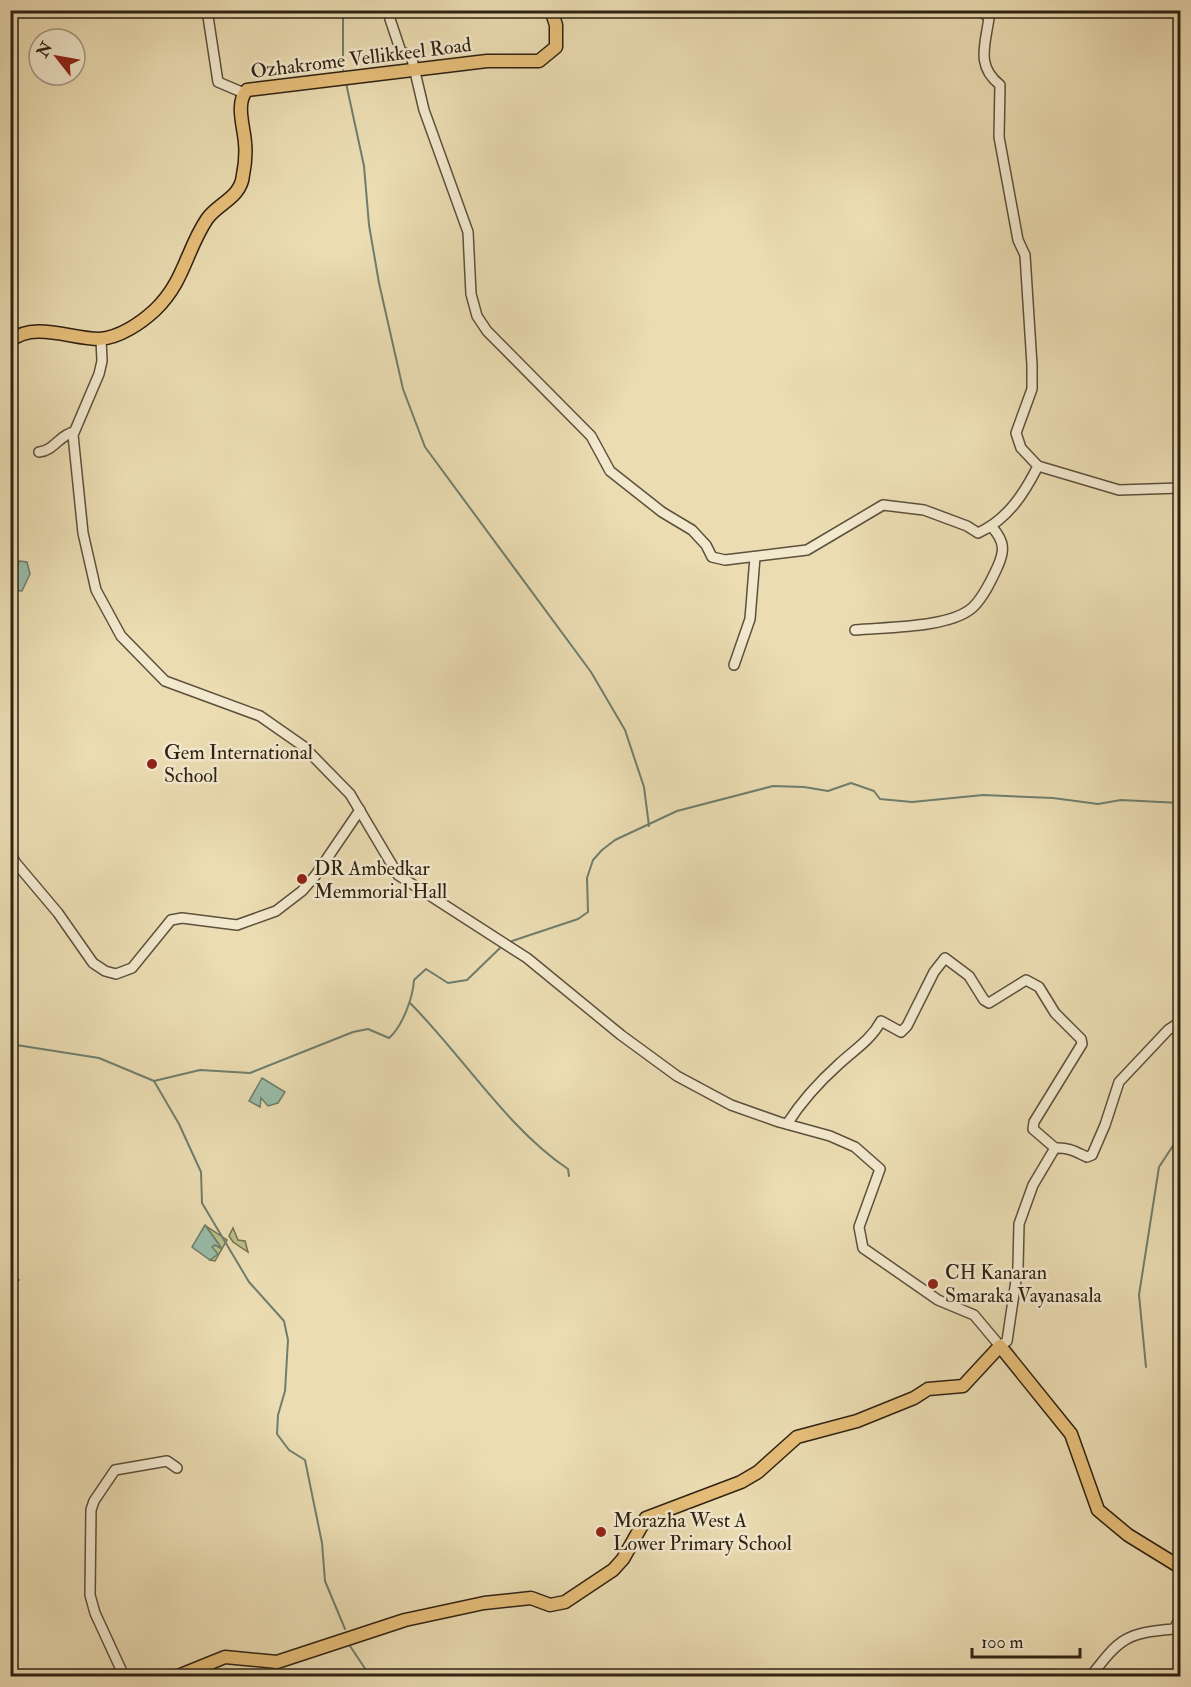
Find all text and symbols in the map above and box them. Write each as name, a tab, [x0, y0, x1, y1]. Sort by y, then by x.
north arrow	[27, 27, 87, 87]
street label: Ozhakrome Vellikkeel Road	[249, 32, 473, 84]
text: N	[32, 38, 58, 62]
place label: Gem International School	[164, 740, 313, 788]
marker: Gem International School	[145, 757, 159, 771]
place label: DR Ambedkar Memmorial Hall	[314, 856, 447, 904]
marker: DR Ambedkar Memmorial Hall	[295, 872, 309, 886]
place label: CH Kanaran Smaraka Vayanasala	[945, 1260, 1103, 1308]
marker: CH Kanaran Smaraka Vayanasala	[926, 1277, 940, 1291]
place label: Morazha West A Lower Primary School	[613, 1508, 792, 1556]
marker: Morazha West A Lower Primary School	[594, 1525, 608, 1539]
scale bar	[972, 1621, 1080, 1659]
text: 100 m	[981, 1631, 1024, 1654]

